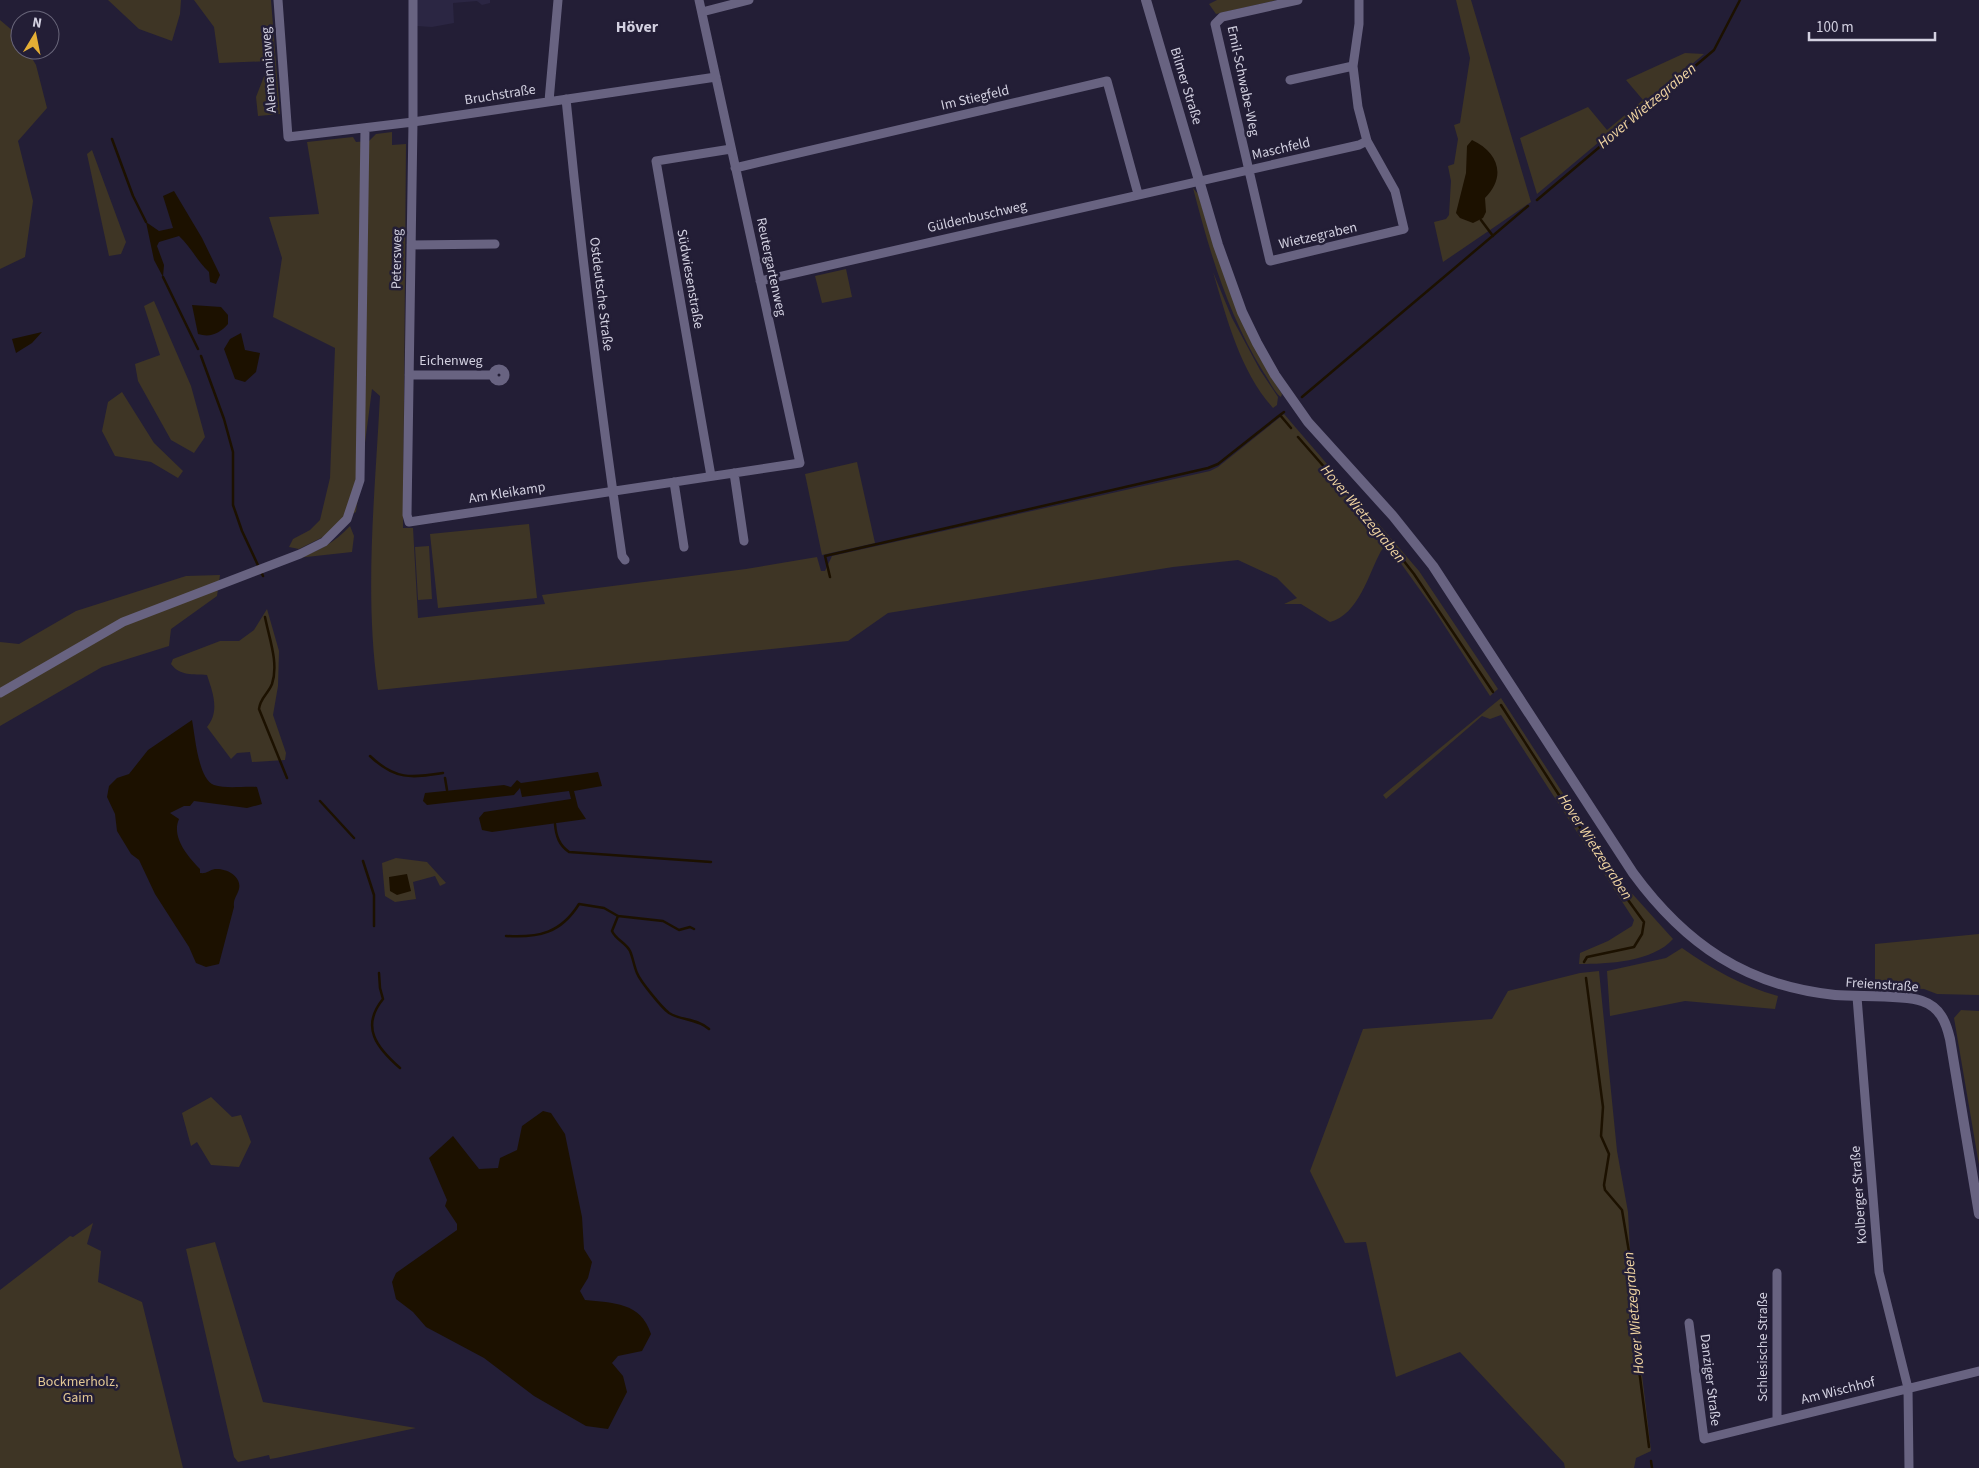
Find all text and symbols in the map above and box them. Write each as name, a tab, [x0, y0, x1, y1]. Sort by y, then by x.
north arrow	[10, 10, 60, 60]
scale bar	[1809, 10, 1935, 42]
text: N	[31, 13, 43, 34]
district label: Höver	[616, 16, 659, 38]
text: 100 m	[1816, 17, 1854, 38]
street label: Emil-Schwabe-Weg	[1222, 24, 1264, 138]
street label: Alemanniaweg	[256, 26, 282, 114]
street label: Bilmer Straße	[1165, 45, 1207, 127]
water label: Hover Wietzegraben	[1593, 58, 1701, 154]
street label: Bruchstraße	[463, 80, 537, 110]
street label: Im Stiegfeld	[939, 80, 1011, 116]
street label: Maschfeld	[1250, 133, 1312, 165]
street label: Güldenbuschweg	[925, 196, 1029, 238]
street label: Reutergartenweg	[751, 216, 791, 318]
street label: Wietzegraben	[1277, 217, 1359, 255]
street label: Südwiesenstraße	[671, 228, 709, 330]
street label: Petersweg	[386, 229, 408, 289]
street label: Ostdeutsche Straße	[584, 236, 618, 352]
street label: Eichenweg	[419, 351, 483, 371]
water label: Hover Wietzegraben	[1315, 460, 1411, 568]
street label: Am Kleikamp	[467, 477, 547, 509]
water label: Hover Wietzegraben	[1553, 790, 1637, 904]
street label: Freienstraße	[1845, 972, 1919, 998]
street label: Kolberger Straße	[1846, 1145, 1872, 1245]
water label: Hover Wietzegraben	[1618, 1251, 1650, 1375]
street label: Schlesische Straße	[1753, 1292, 1773, 1402]
street label: Danziger Straße	[1694, 1333, 1726, 1427]
park label: Bockmerholz, Gaim	[38, 1372, 118, 1408]
street label: Am Wischhof	[1799, 1372, 1878, 1410]

